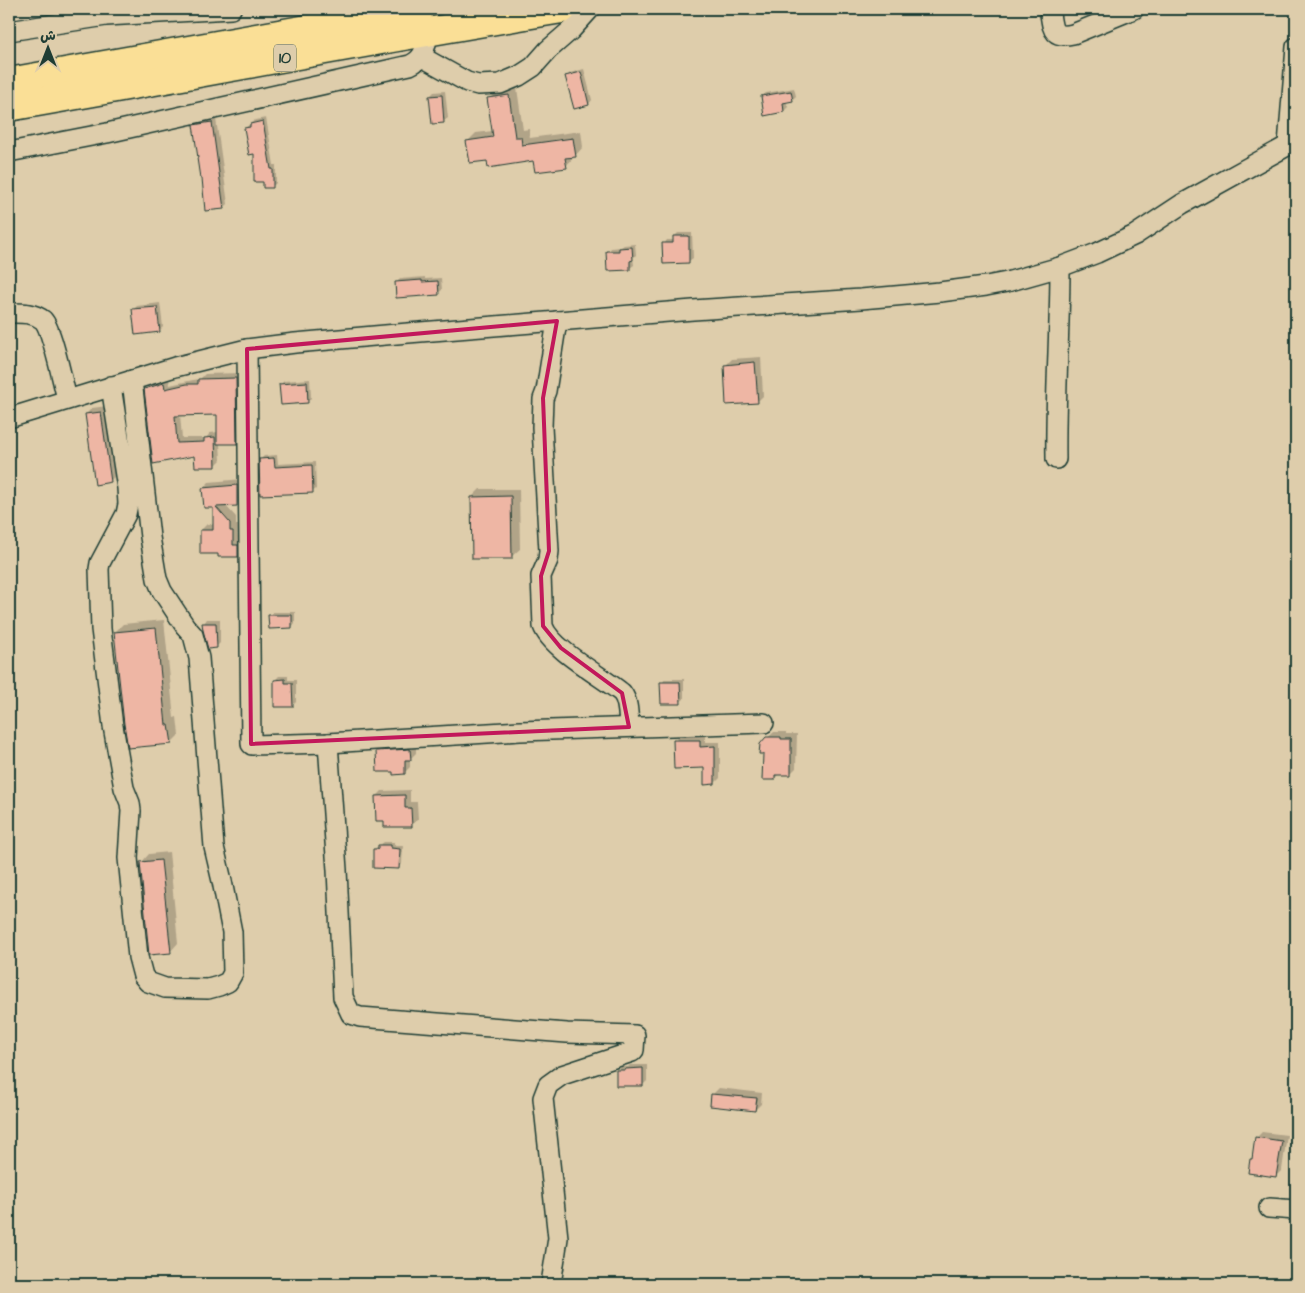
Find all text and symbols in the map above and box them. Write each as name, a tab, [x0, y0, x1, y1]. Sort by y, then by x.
north arrow	[22, 22, 72, 72]
text: ش	[40, 26, 56, 46]
road number: 10	[274, 44, 296, 72]

